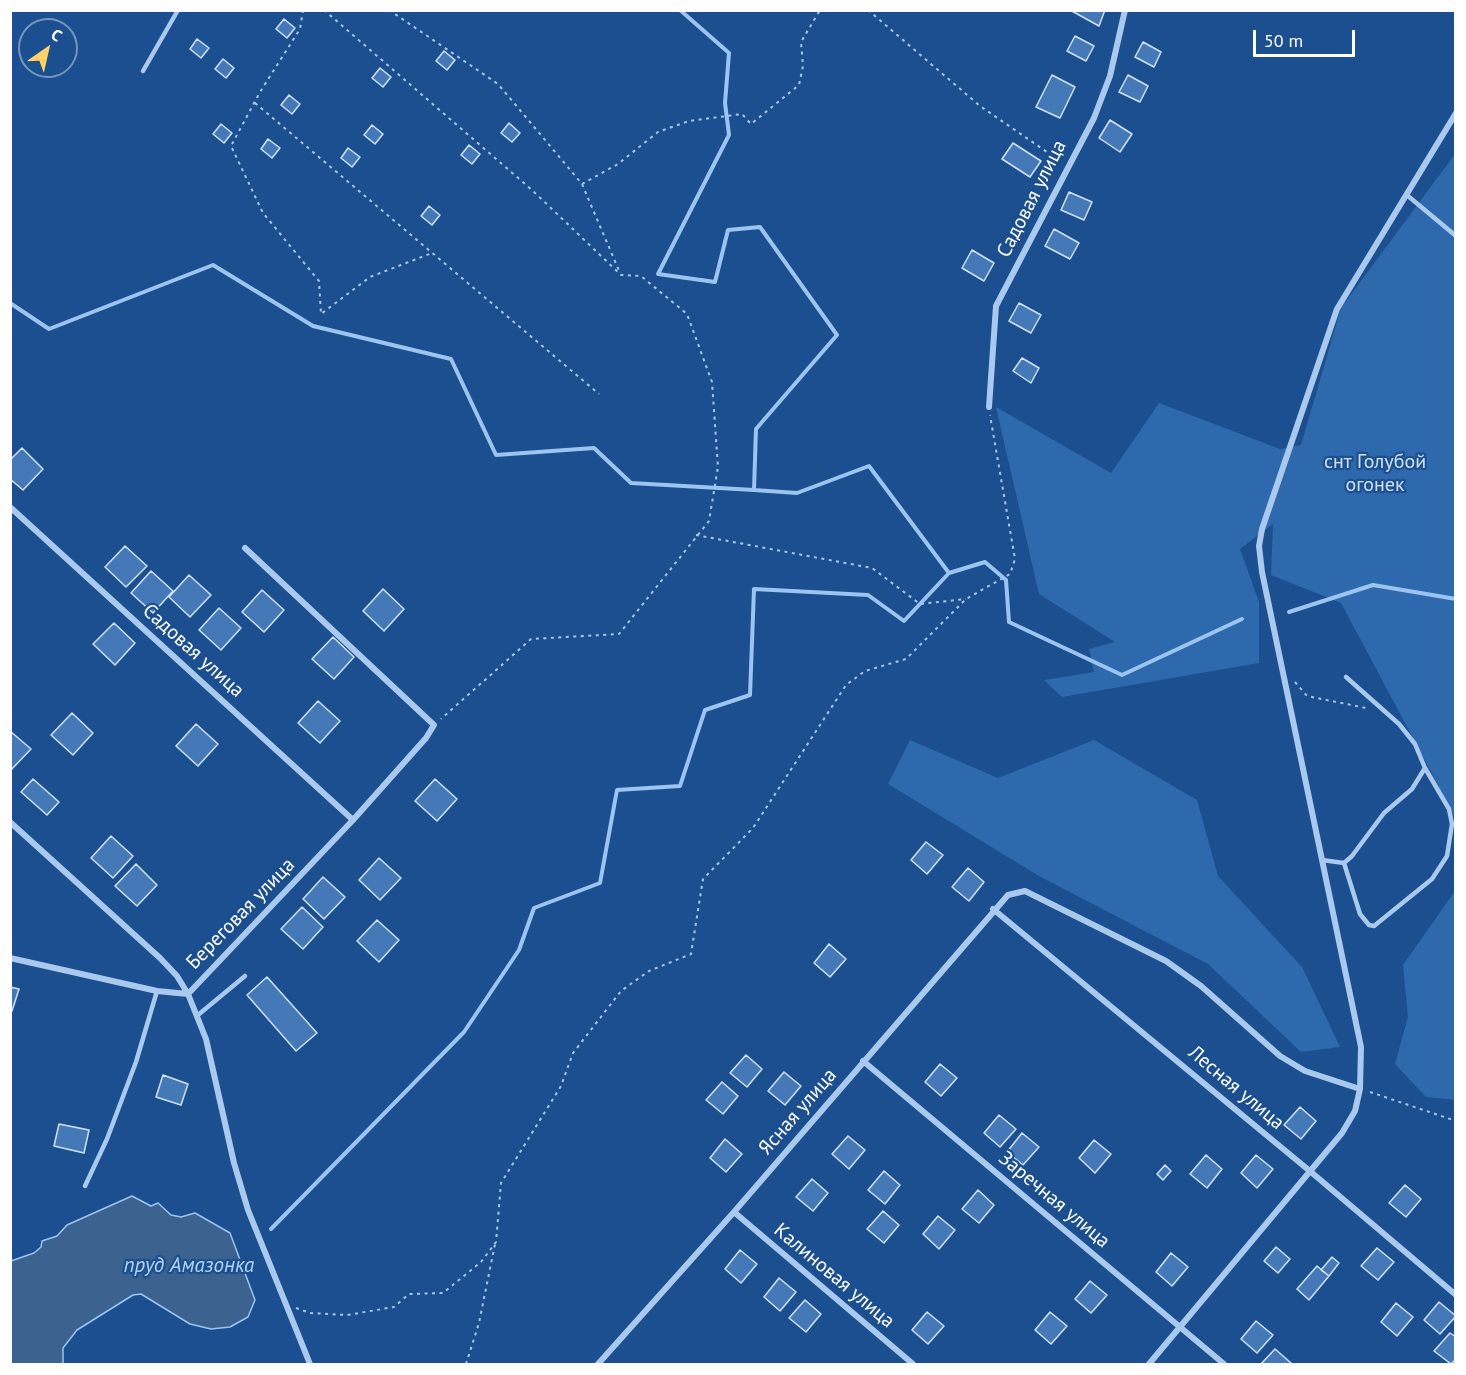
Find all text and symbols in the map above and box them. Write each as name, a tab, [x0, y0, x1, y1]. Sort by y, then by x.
north arrow	[18, 18, 78, 78]
scale bar	[1256, 18, 1358, 56]
text: С	[48, 24, 66, 46]
text: 50 m	[1264, 29, 1303, 52]
street label: Садовая улица	[992, 136, 1072, 262]
park label: снт Голубой огонек	[1324, 450, 1426, 497]
street label: Садовая улица	[137, 599, 249, 703]
street label: Береговая улица	[182, 853, 300, 975]
street label: Лесная улица	[1183, 1041, 1289, 1135]
street label: Ясная улица	[754, 1064, 842, 1160]
street label: Заречная улица	[993, 1146, 1115, 1254]
street label: Калиновая улица	[769, 1219, 899, 1333]
water label: пруд Амазонка	[124, 1253, 254, 1279]

